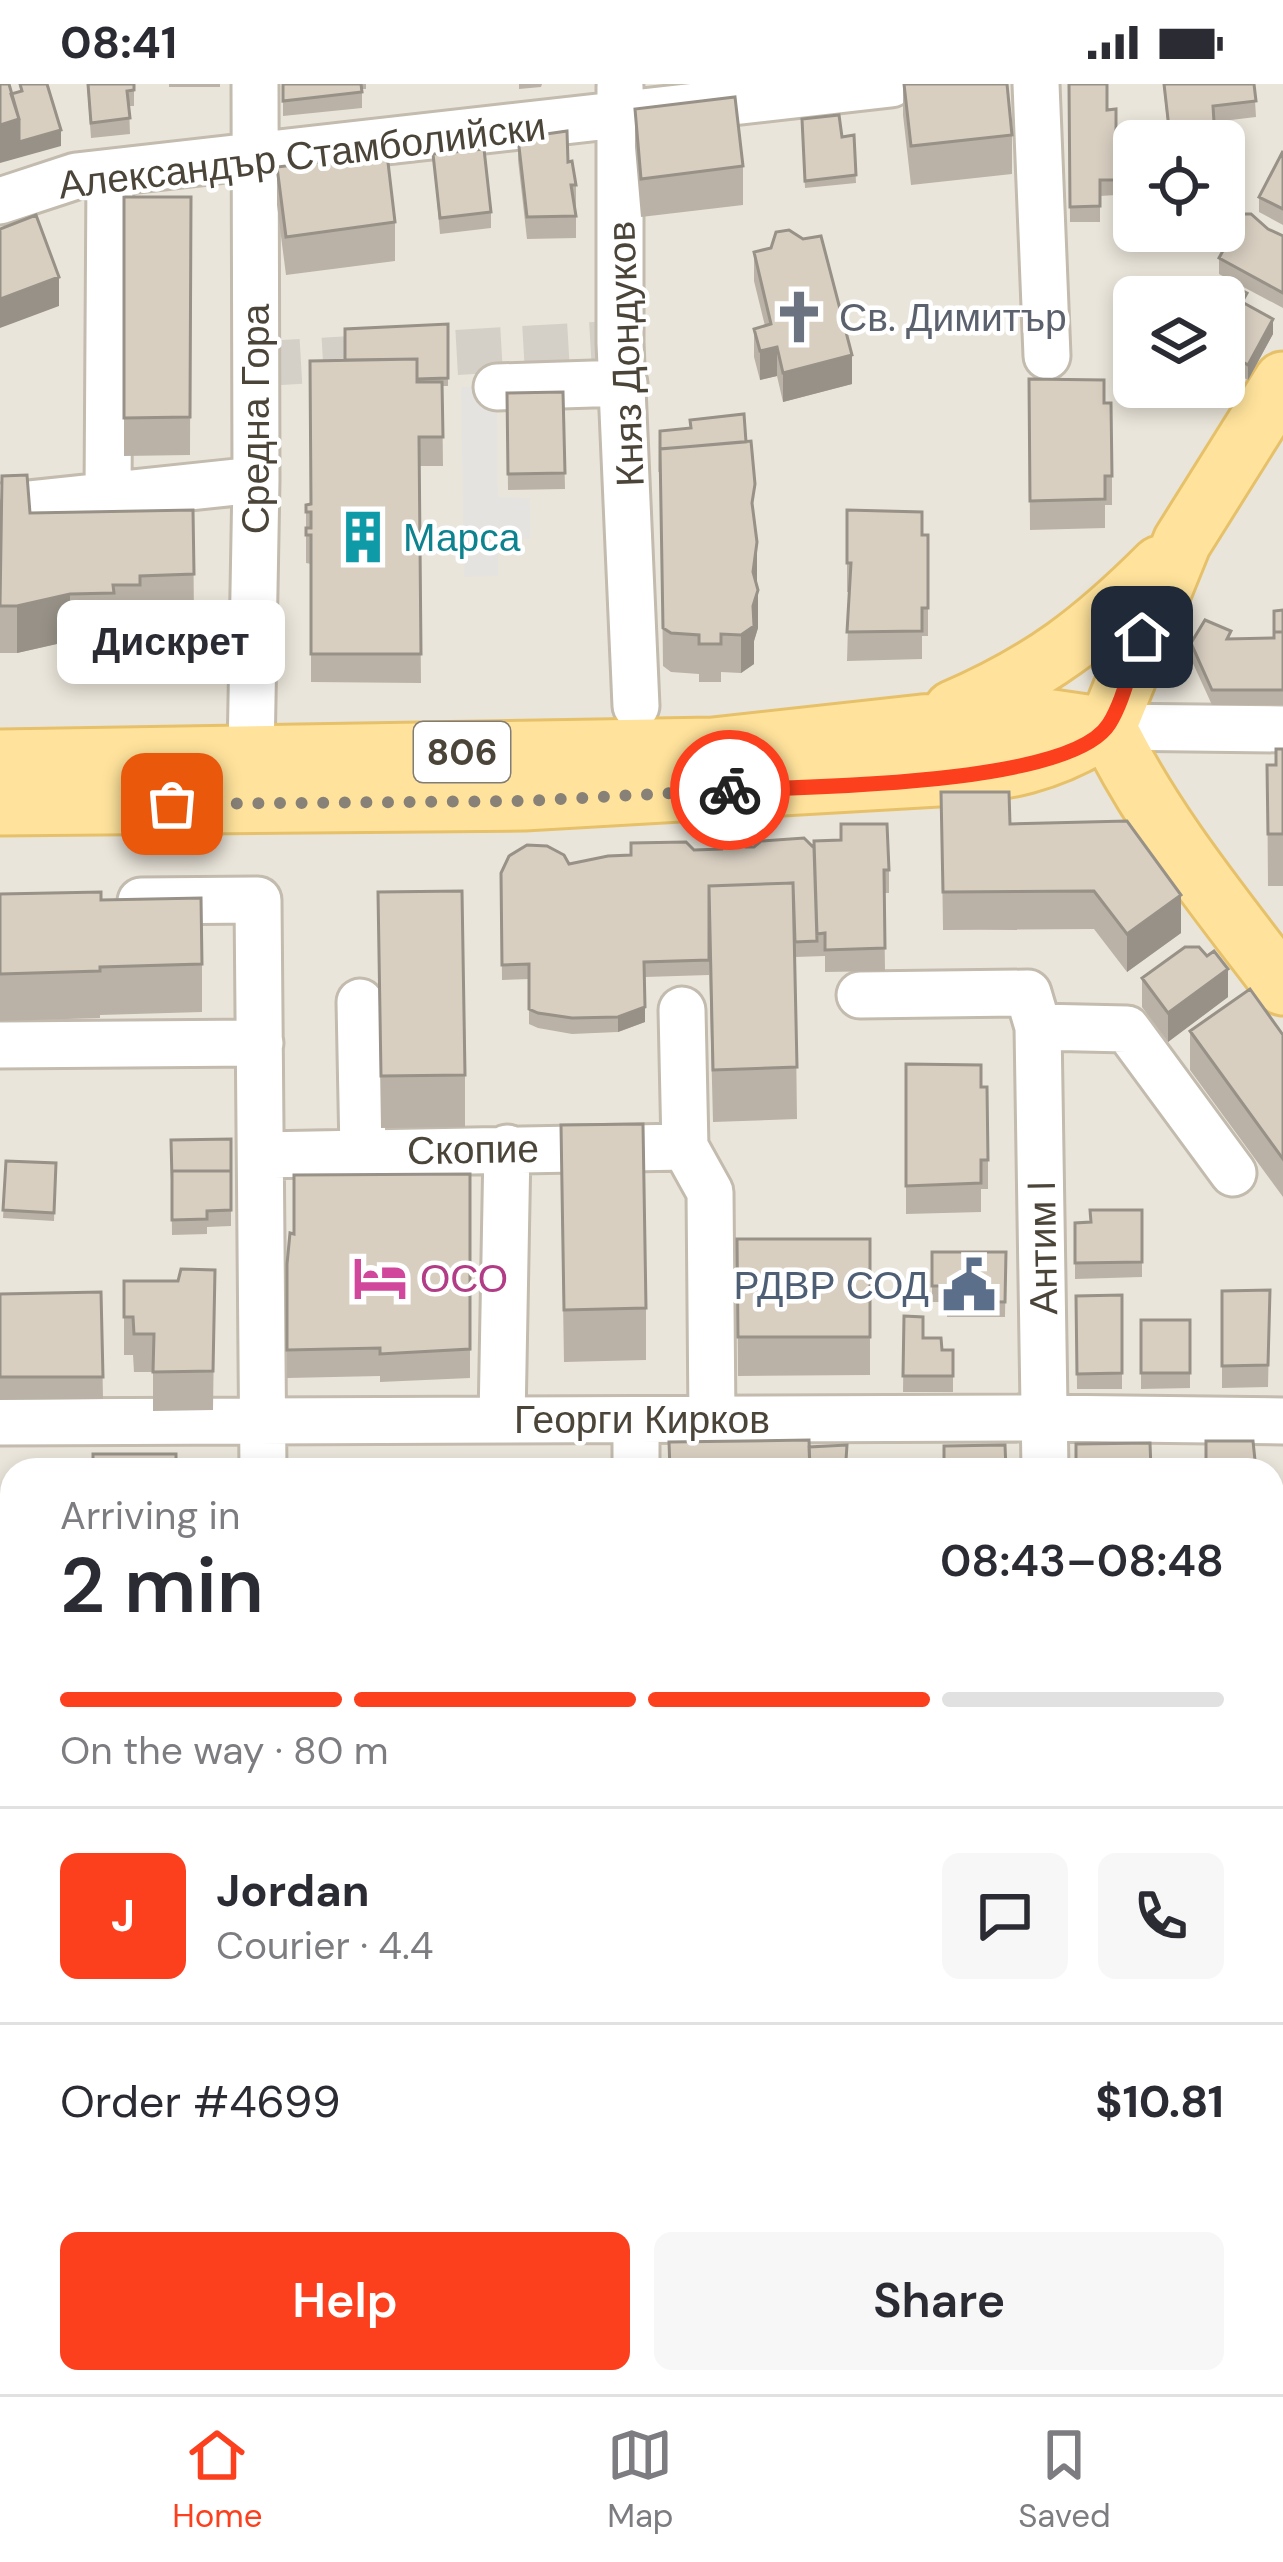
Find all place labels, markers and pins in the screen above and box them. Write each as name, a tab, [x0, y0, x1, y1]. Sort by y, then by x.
church icon: Св. Димитър	[770, 288, 828, 346]
place label: Св. Димитър	[839, 292, 1067, 343]
building icon: Марса	[334, 508, 392, 566]
place label: Марса	[403, 512, 521, 563]
pin	[1091, 586, 1193, 688]
callout: Дискрет	[58, 600, 286, 684]
pin	[121, 753, 223, 855]
hotel icon: ОСО	[351, 1249, 409, 1307]
place label: ОСО	[420, 1253, 508, 1304]
public building icon: РДВР СОД	[940, 1256, 998, 1314]
place label: РДВР СОД	[734, 1260, 929, 1311]

